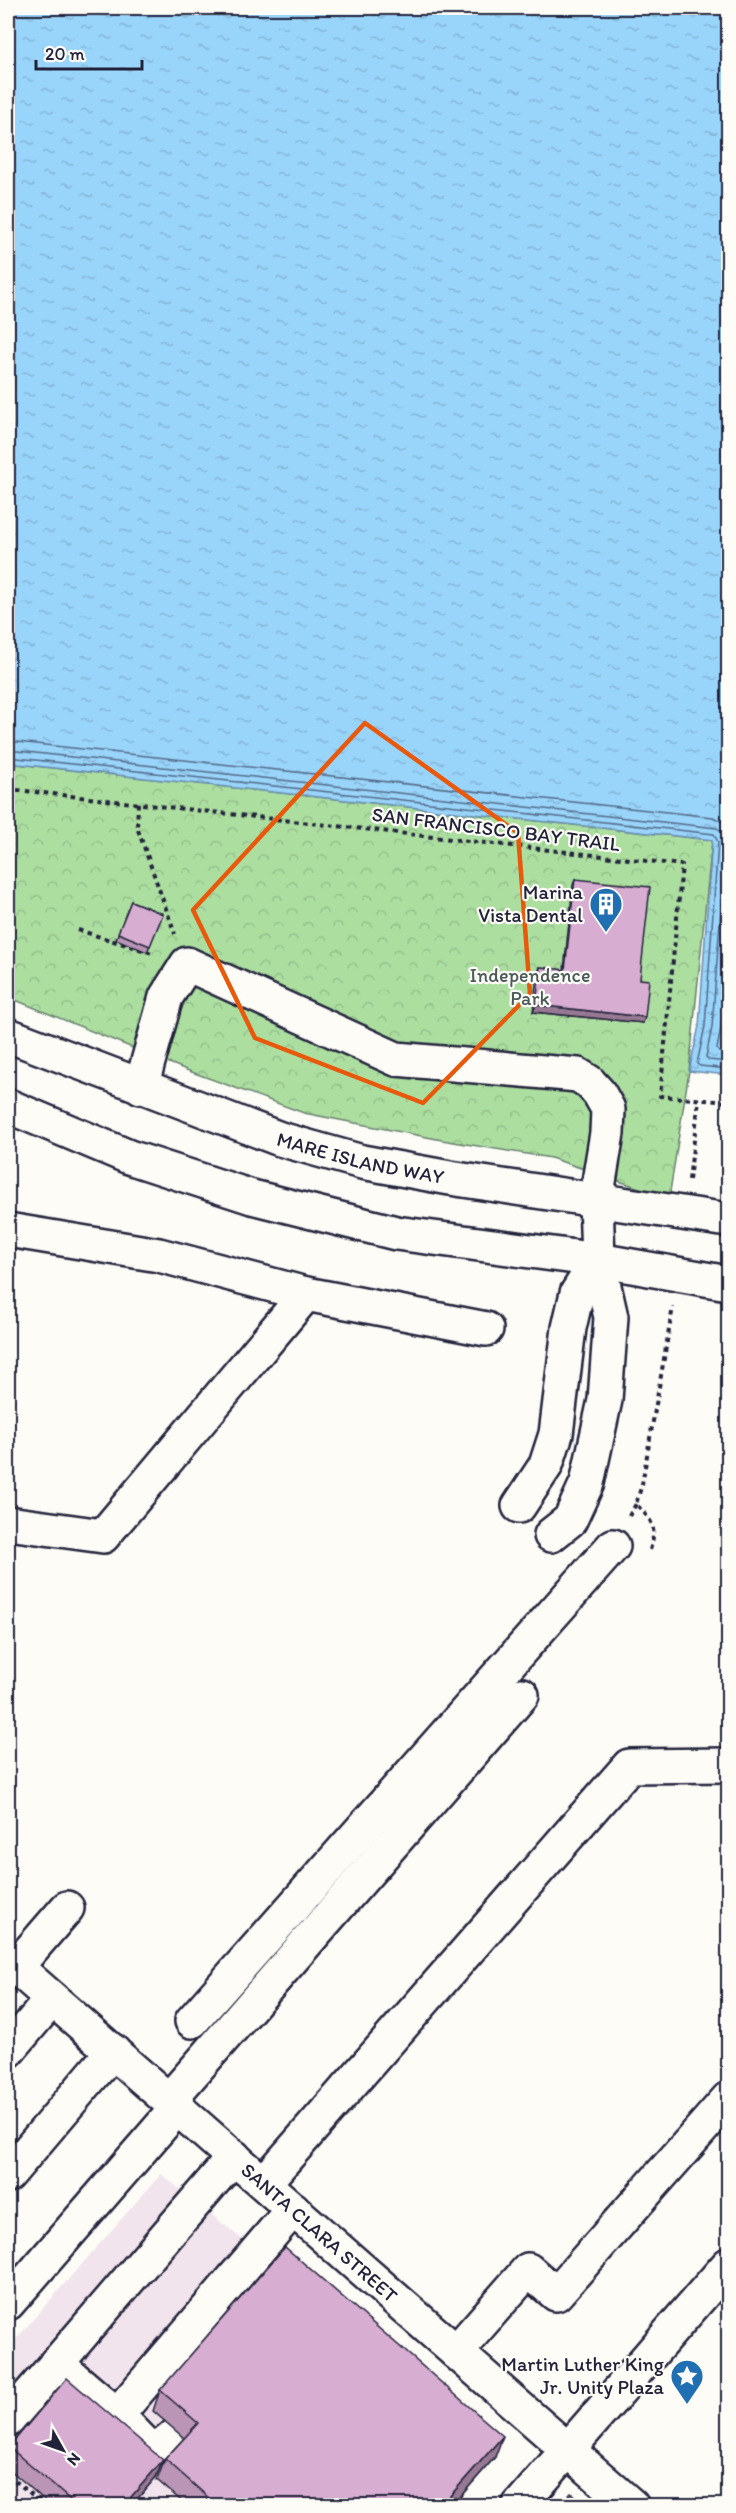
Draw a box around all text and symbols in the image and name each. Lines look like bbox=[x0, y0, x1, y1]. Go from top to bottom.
scale bar bbox=[36, 33, 142, 71]
text: 20 m bbox=[45, 43, 85, 65]
street label: SAN FRANCISCO BAY TRAIL bbox=[371, 802, 621, 856]
place label: Marina Vista Dental bbox=[478, 880, 584, 927]
building icon: Marina Vista Dental bbox=[588, 886, 624, 933]
park label: Independence Park bbox=[470, 963, 590, 1010]
street label: MARE ISLAND WAY bbox=[274, 1127, 446, 1189]
street label: SANTA CLARA STREET bbox=[236, 2158, 403, 2307]
place label: Martin Luther King Jr. Unity Plaza bbox=[501, 2352, 665, 2399]
place icon: Martin Luther King Jr. Unity Plaza bbox=[669, 2358, 705, 2405]
north arrow bbox=[33, 2420, 93, 2480]
text: N bbox=[63, 2449, 85, 2470]

